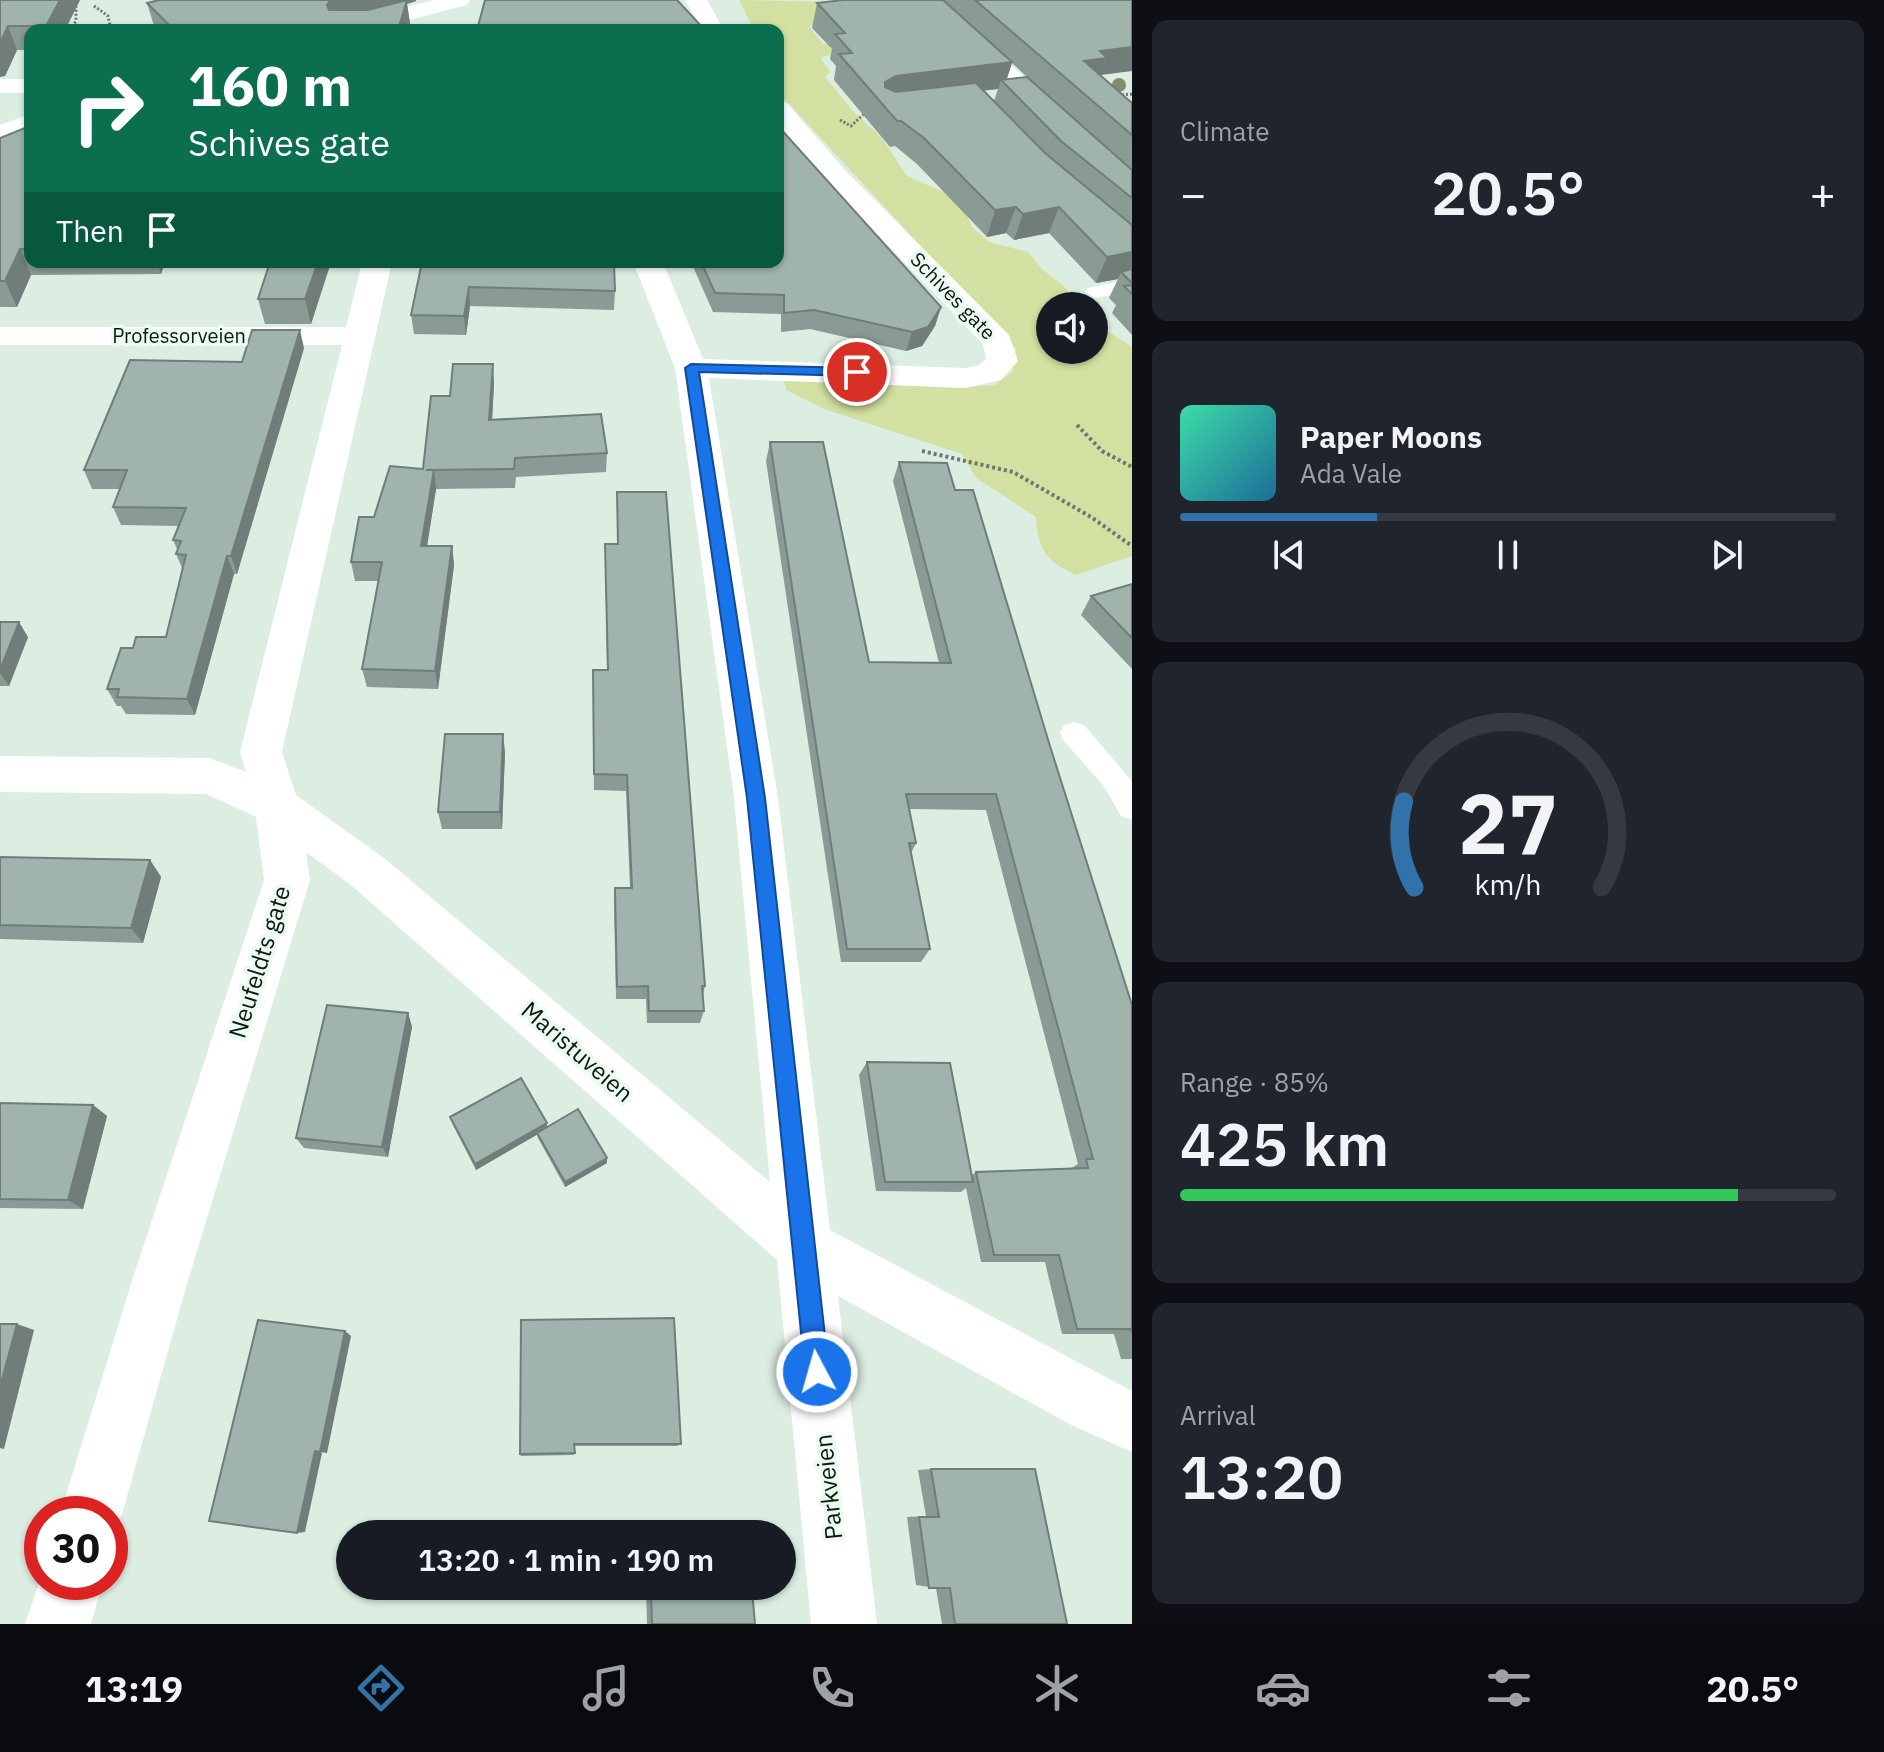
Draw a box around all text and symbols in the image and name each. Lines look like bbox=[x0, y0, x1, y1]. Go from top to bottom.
text: 160 m bbox=[188, 49, 352, 121]
icon: right bbox=[56, 56, 160, 160]
text: Climate bbox=[1180, 114, 1270, 148]
text: Schives gate bbox=[188, 119, 390, 166]
text: 20.5° bbox=[1431, 153, 1585, 232]
text: − bbox=[1180, 165, 1206, 222]
text: + bbox=[1810, 165, 1836, 222]
icon: arrive bbox=[140, 208, 184, 252]
text: Then bbox=[56, 211, 124, 250]
street label: Schives gate bbox=[905, 246, 1002, 345]
map controls bbox=[1036, 292, 1108, 364]
button: sound bbox=[1036, 292, 1108, 364]
street label: Professorveien bbox=[112, 322, 246, 349]
pin bbox=[823, 338, 891, 406]
icon: arrive bbox=[835, 350, 879, 394]
text: Paper Moons bbox=[1300, 417, 1482, 456]
text: Ada Vale bbox=[1300, 456, 1402, 490]
icon: previous bbox=[1267, 533, 1311, 577]
icon: pause bbox=[1486, 533, 1530, 577]
icon: next bbox=[1705, 533, 1749, 577]
text: 27 bbox=[1458, 769, 1558, 877]
text: km/h bbox=[1474, 866, 1542, 903]
street label: Neufeldts gate bbox=[221, 882, 297, 1042]
street label: Maristuveien bbox=[515, 994, 640, 1109]
text: Range · 85% bbox=[1180, 1065, 1329, 1099]
text: 425 km bbox=[1180, 1104, 1389, 1183]
position arrow bbox=[775, 1330, 859, 1414]
text: Arrival bbox=[1180, 1398, 1256, 1432]
street label: Parkveien bbox=[807, 1433, 849, 1541]
text: 13:20 bbox=[1180, 1437, 1343, 1516]
speed limit sign: 30 bbox=[24, 1496, 128, 1600]
text: 13:20 · 1 min · 190 m bbox=[418, 1540, 714, 1579]
icon: directions bbox=[353, 1660, 409, 1716]
icon: music bbox=[578, 1660, 634, 1716]
icon: phone bbox=[804, 1660, 860, 1716]
icon: climate bbox=[1029, 1660, 1085, 1716]
icon: car bbox=[1255, 1660, 1311, 1716]
icon: filters bbox=[1481, 1660, 1537, 1716]
text: 13:19 bbox=[85, 1665, 183, 1712]
text: 20.5° bbox=[1706, 1665, 1799, 1712]

